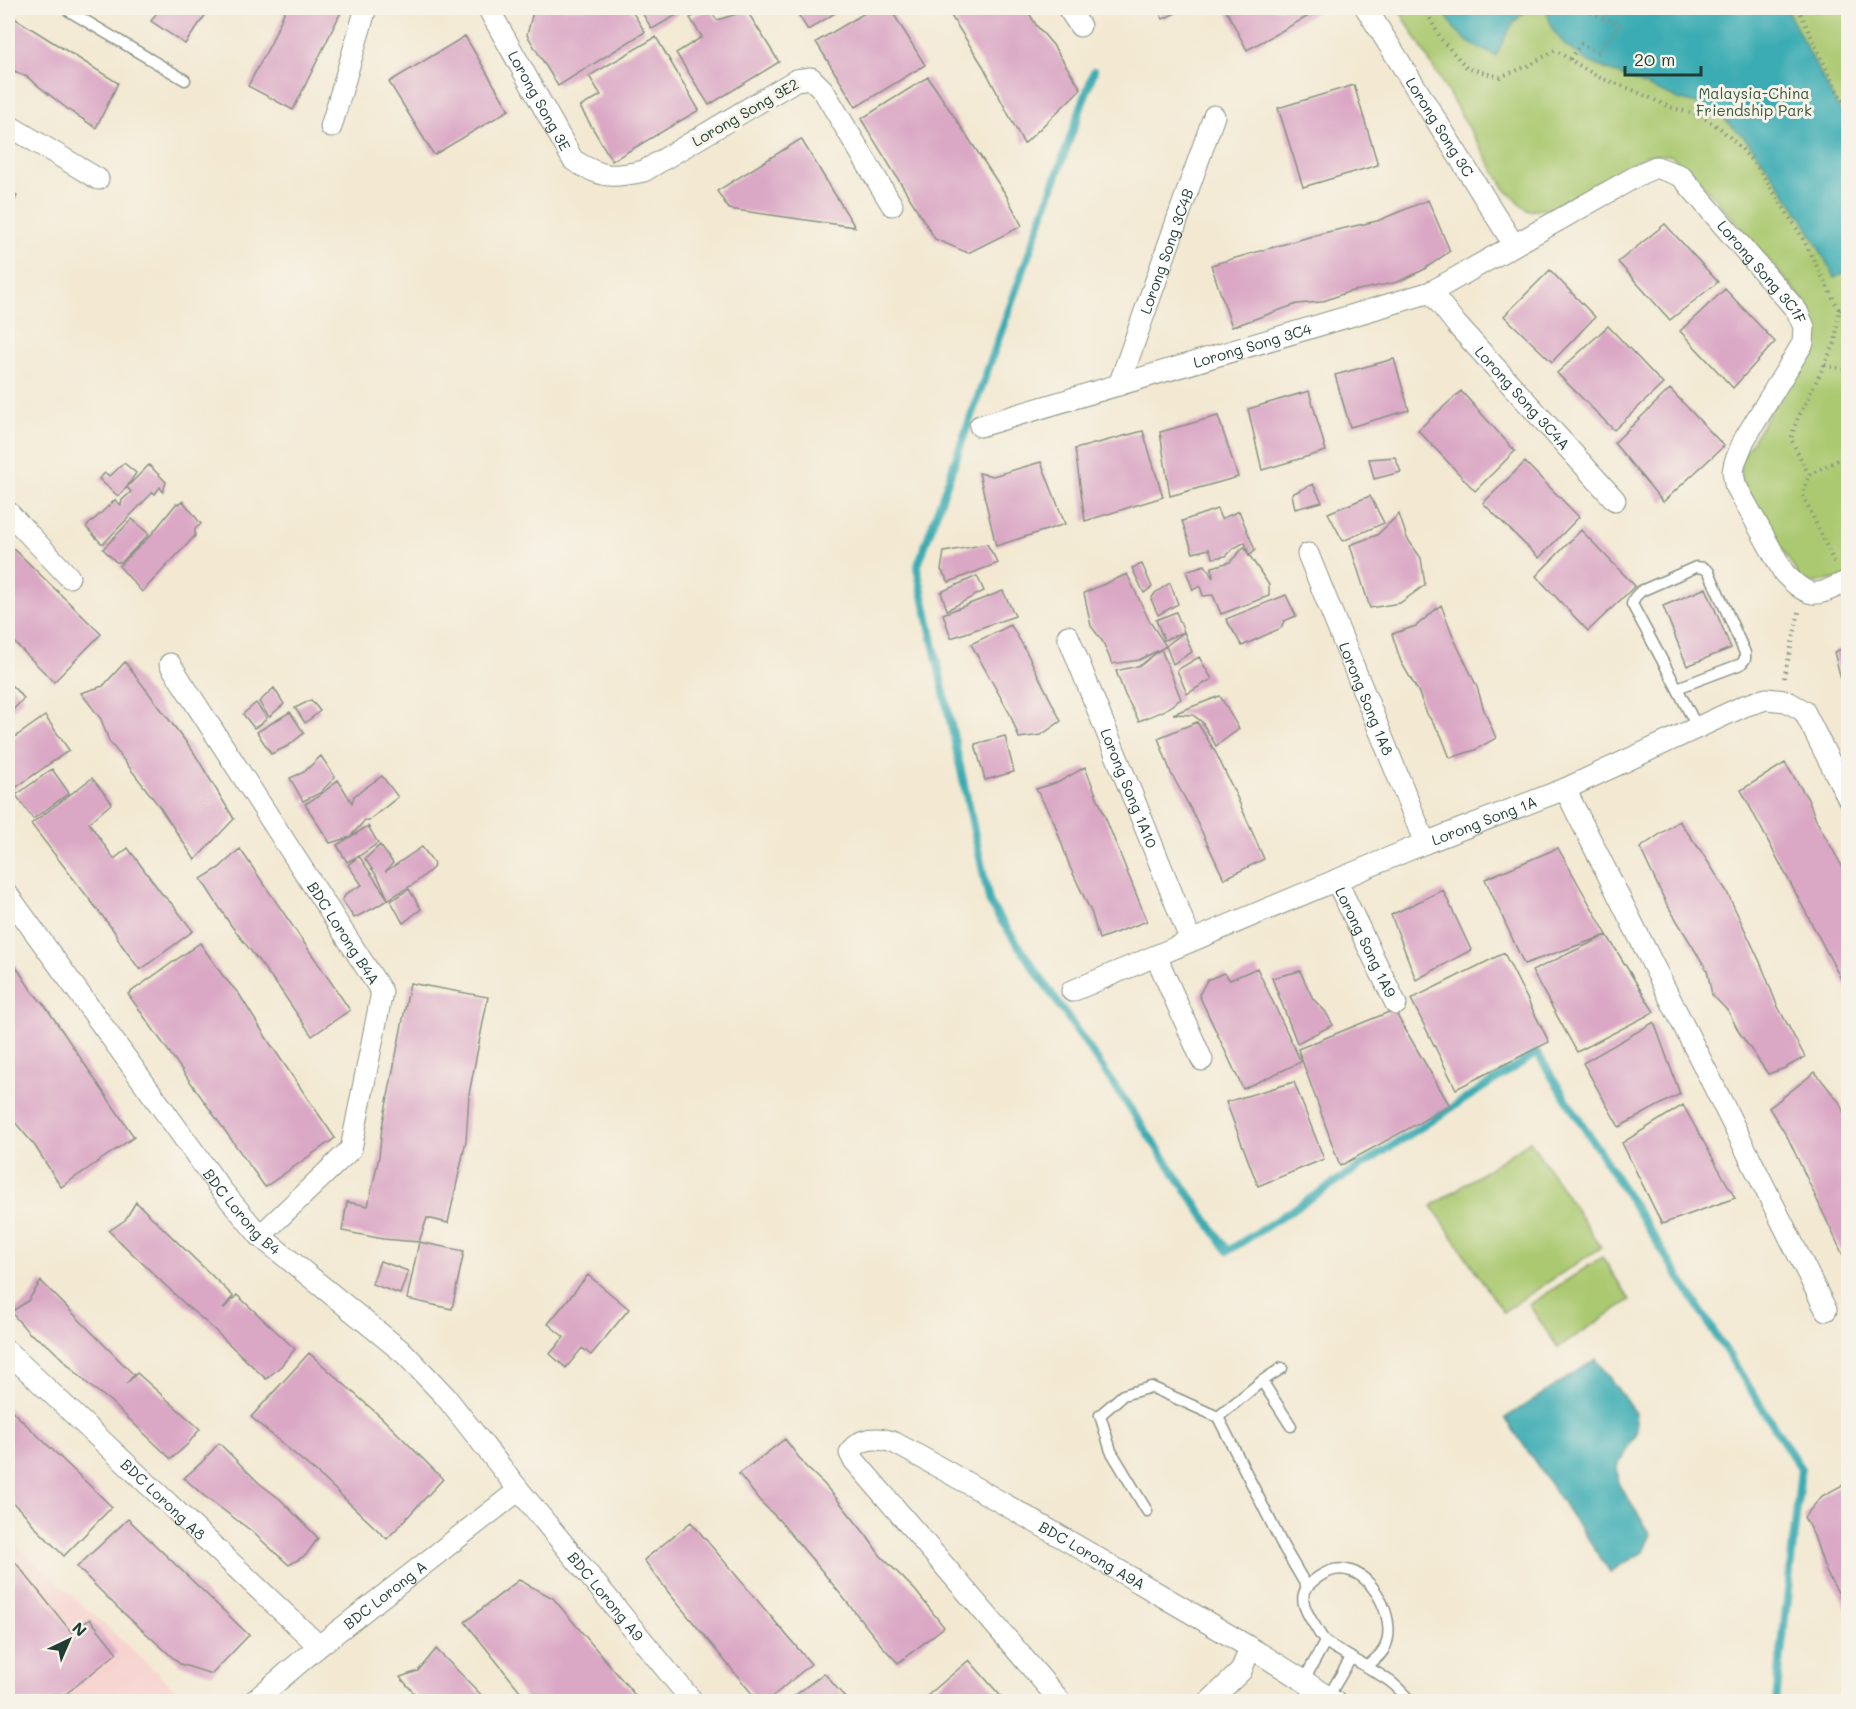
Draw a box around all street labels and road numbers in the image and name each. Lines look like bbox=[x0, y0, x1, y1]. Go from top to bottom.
street label: Lorong Song 3E bbox=[504, 47, 576, 154]
street label: Lorong Song 3E2 bbox=[688, 73, 802, 151]
street label: Lorong Song 3C bbox=[1402, 73, 1479, 181]
street label: Lorong Song 3C4B bbox=[1135, 186, 1198, 317]
street label: Lorong Song 3C1F bbox=[1713, 216, 1811, 326]
street label: Lorong Song 3C4 bbox=[1191, 318, 1314, 372]
street label: Lorong Song 3C4A bbox=[1471, 342, 1575, 454]
street label: Lorong Song 1A8 bbox=[1335, 639, 1398, 758]
street label: Lorong Song 1A10 bbox=[1096, 725, 1162, 851]
street label: Lorong Song 1A bbox=[1428, 791, 1540, 850]
street label: BDC Lorong B4A bbox=[303, 877, 384, 988]
street label: Lorong Song 1A9 bbox=[1331, 884, 1401, 1001]
street label: BDC Lorong B4 bbox=[199, 1164, 285, 1259]
street label: BDC Lorong A8 bbox=[117, 1454, 210, 1544]
street label: BDC Lorong A9A bbox=[1035, 1516, 1149, 1594]
street label: BDC Lorong A9 bbox=[564, 1547, 649, 1645]
street label: BDC Lorong A bbox=[339, 1556, 431, 1634]

